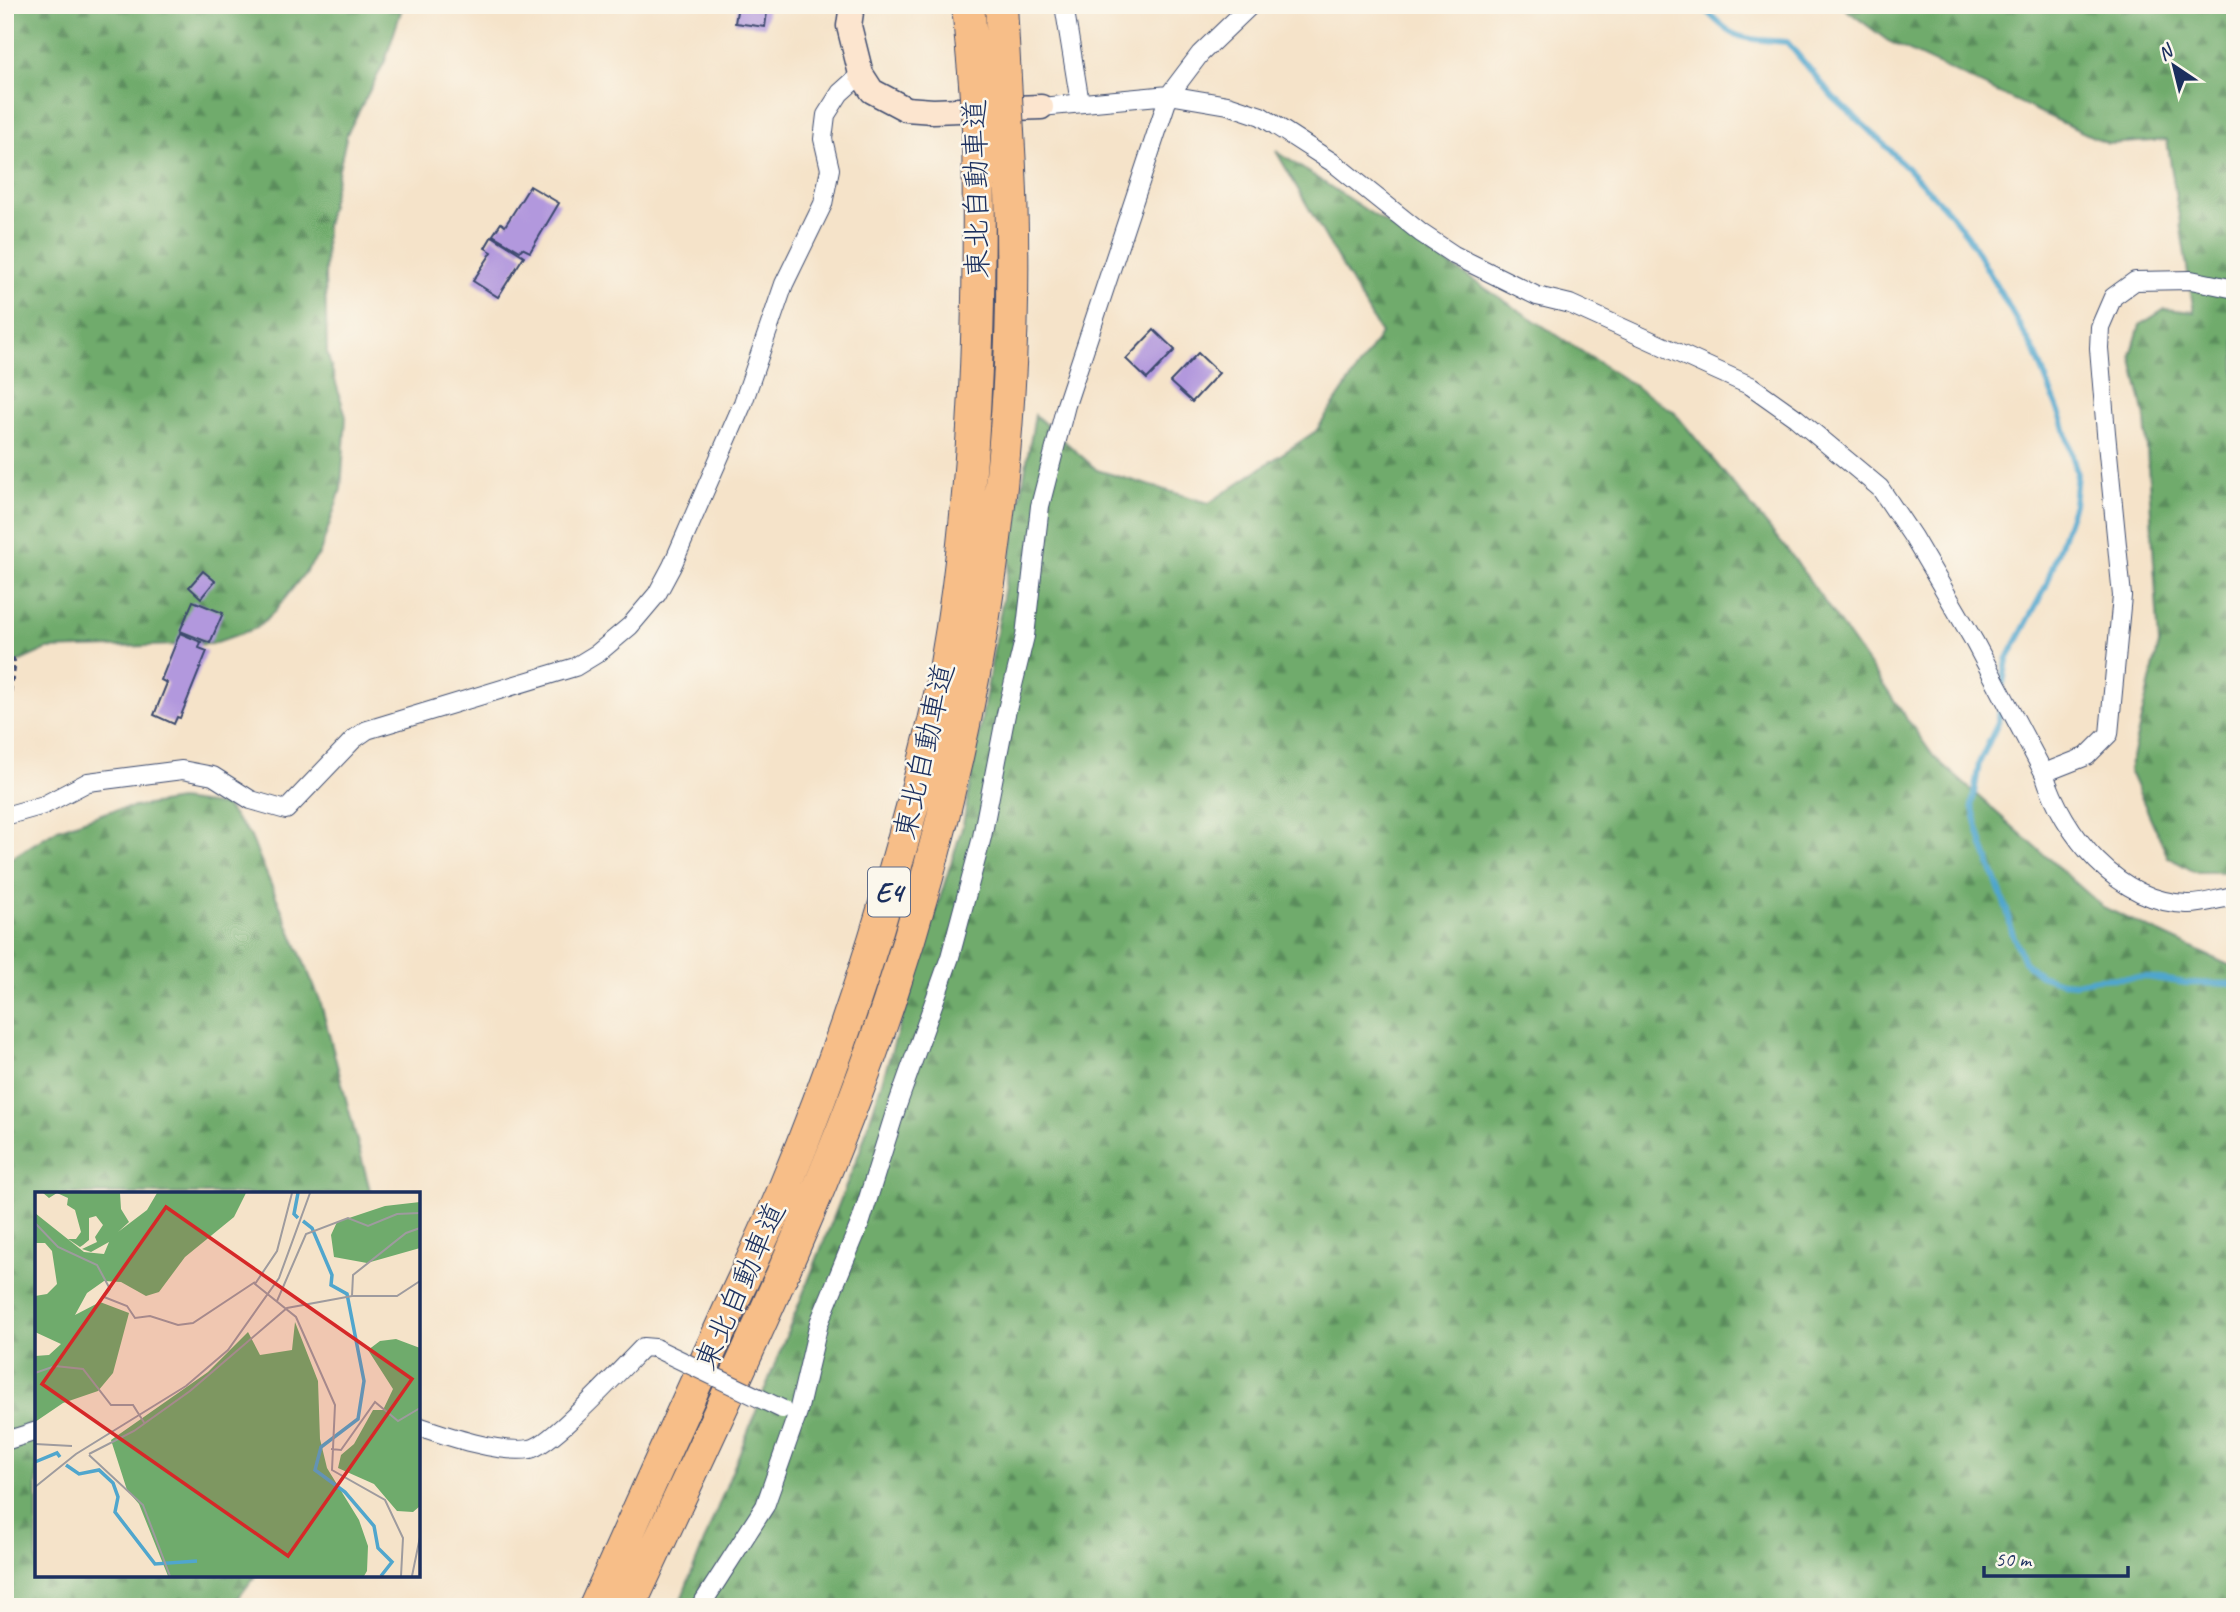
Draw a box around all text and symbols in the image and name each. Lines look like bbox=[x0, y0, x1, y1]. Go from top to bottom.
north arrow bbox=[2138, 32, 2208, 102]
text: N bbox=[2153, 38, 2179, 66]
street label: 東北自動車道 bbox=[955, 99, 997, 279]
street label: 東北自動車道 bbox=[885, 659, 963, 843]
road number: E4 bbox=[868, 868, 910, 917]
inset map bbox=[35, 1192, 420, 1577]
street label: 東北自動車道 bbox=[686, 1196, 794, 1376]
scale bar bbox=[1984, 1535, 2128, 1579]
text: 50 m bbox=[1995, 1546, 2033, 1572]

